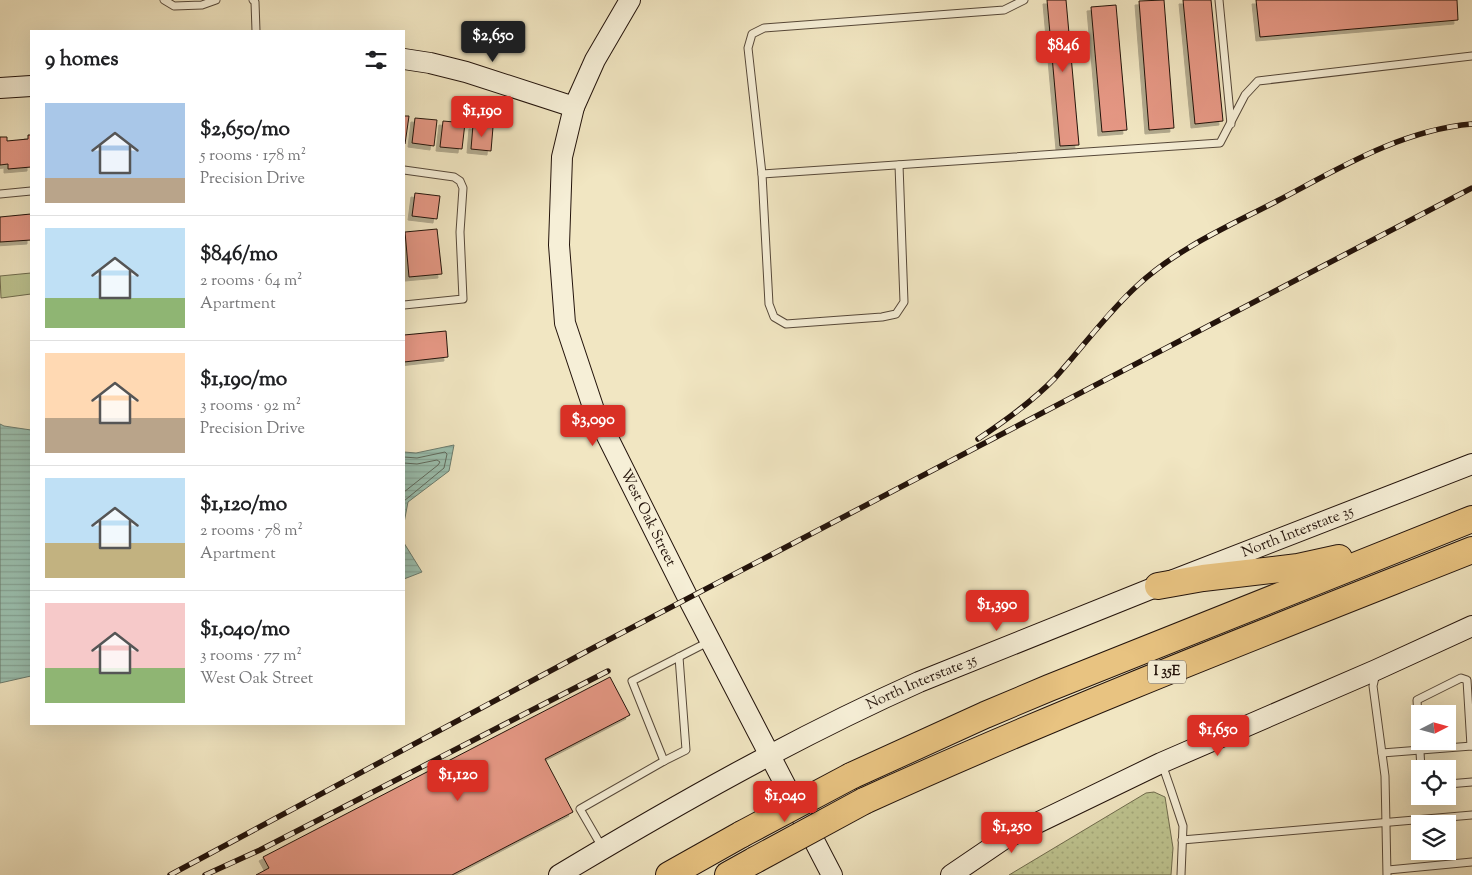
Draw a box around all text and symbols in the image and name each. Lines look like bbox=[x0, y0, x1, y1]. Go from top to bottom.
pin: $2,650 bbox=[452, 20, 534, 63]
text: $2,650 bbox=[472, 25, 514, 48]
pin: $846 bbox=[1033, 30, 1093, 73]
text: $846 bbox=[1047, 35, 1079, 58]
text: 9 homes bbox=[45, 45, 118, 75]
icon: filters bbox=[362, 46, 390, 74]
pin: $1,190 bbox=[441, 96, 523, 138]
text: $1,190 bbox=[462, 100, 502, 123]
text: $2,650/mo bbox=[200, 115, 290, 145]
icon: home bbox=[85, 123, 145, 183]
text: 5 rooms · 178 m² bbox=[200, 145, 306, 168]
text: Precision Drive bbox=[200, 168, 305, 191]
text: $846/mo bbox=[200, 240, 278, 270]
icon: home bbox=[85, 248, 145, 308]
text: 2 rooms · 64 m² bbox=[200, 270, 303, 293]
text: Apartment bbox=[200, 293, 276, 316]
text: $1,190/mo bbox=[200, 365, 287, 395]
icon: home bbox=[85, 373, 145, 433]
text: 3 rooms · 92 m² bbox=[200, 395, 301, 418]
pin: $3,090 bbox=[552, 404, 634, 447]
text: $3,090 bbox=[571, 409, 615, 432]
text: Precision Drive bbox=[200, 418, 305, 441]
street label: West Oak Street bbox=[615, 466, 681, 570]
text: $1,120/mo bbox=[200, 490, 287, 520]
icon: home bbox=[85, 498, 145, 558]
street label: North Interstate 35 bbox=[1239, 501, 1357, 563]
text: 2 rooms · 78 m² bbox=[200, 520, 303, 543]
text: Apartment bbox=[200, 543, 276, 566]
pin: $1,390 bbox=[956, 590, 1038, 632]
text: $1,390 bbox=[977, 594, 1017, 617]
text: $1,040/mo bbox=[200, 615, 290, 645]
icon: home bbox=[85, 623, 145, 683]
text: 3 rooms · 77 m² bbox=[200, 645, 302, 668]
street label: North Interstate 35 bbox=[863, 649, 980, 715]
road number: I 35E bbox=[1148, 660, 1186, 684]
text: West Oak Street bbox=[200, 668, 313, 691]
north arrow bbox=[1411, 705, 1456, 750]
map controls bbox=[1411, 705, 1456, 860]
pin: $1,650 bbox=[1177, 714, 1259, 757]
text: $1,650 bbox=[1198, 719, 1238, 742]
pin: $1,120 bbox=[417, 760, 499, 802]
button: locate bbox=[1411, 760, 1456, 805]
text: $1,120 bbox=[438, 764, 478, 787]
pin: $1,040 bbox=[744, 780, 826, 823]
text: $1,040 bbox=[764, 785, 806, 808]
pin: $1,250 bbox=[971, 812, 1053, 854]
button: layers bbox=[1411, 815, 1456, 860]
text: $1,250 bbox=[992, 816, 1032, 839]

